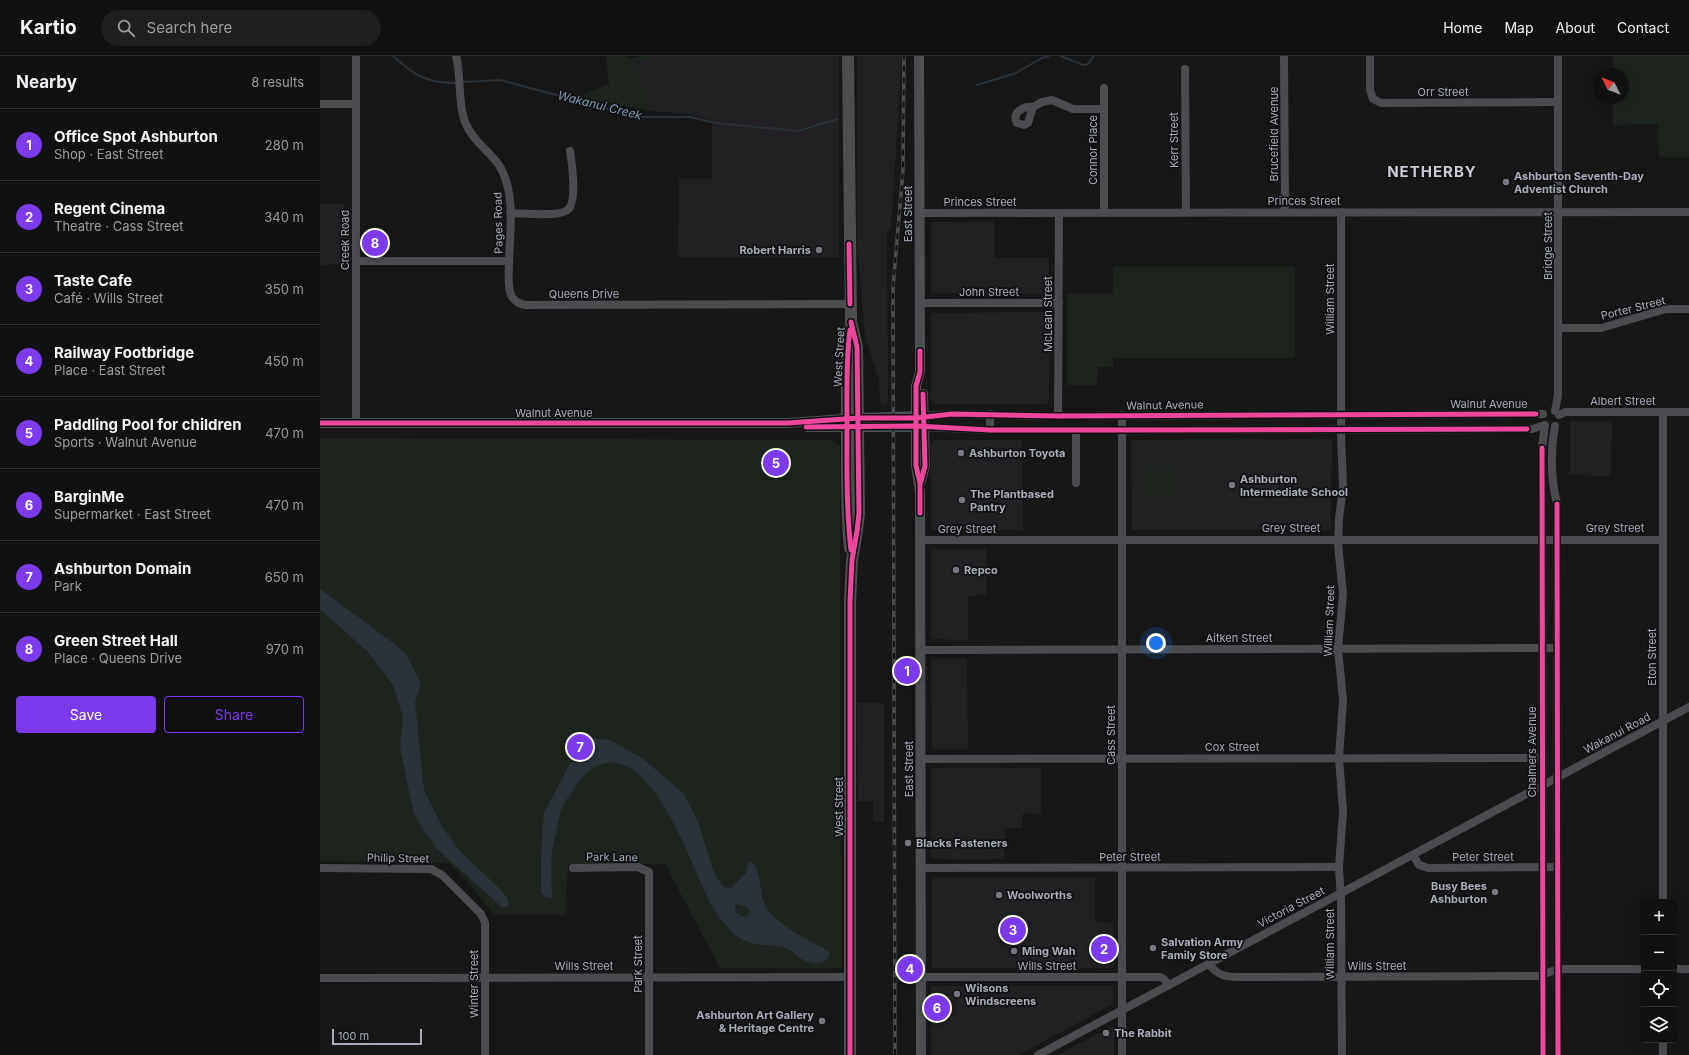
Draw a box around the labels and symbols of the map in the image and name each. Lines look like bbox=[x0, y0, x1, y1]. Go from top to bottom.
north arrow bbox=[1593, 68, 1629, 104]
street label: Orr Street bbox=[1418, 85, 1469, 99]
water label: Wakanui Creek bbox=[556, 87, 644, 123]
street label: Brucefield Avenue bbox=[1267, 87, 1281, 181]
street label: Kerr Street bbox=[1167, 112, 1181, 168]
street label: Connor Place bbox=[1086, 115, 1100, 185]
district label: NETHERBY bbox=[1387, 162, 1477, 181]
place label: Ashburton Seventh-Day Adventist Church bbox=[1514, 169, 1644, 196]
marker: Ashburton Seventh-Day Adventist Church bbox=[1501, 177, 1511, 187]
street label: East Street bbox=[901, 185, 915, 242]
street label: Pages Road bbox=[490, 192, 506, 254]
street label: Princes Street bbox=[1267, 194, 1341, 208]
street label: Princes Street bbox=[943, 195, 1017, 209]
street label: Creek Road bbox=[338, 210, 352, 270]
street label: Bridge Street bbox=[1541, 211, 1555, 280]
pin: 8 bbox=[362, 228, 388, 258]
place label: Robert Harris bbox=[739, 243, 811, 257]
marker: Robert Harris bbox=[814, 245, 824, 255]
street label: William Street bbox=[1323, 263, 1337, 335]
street label: McLean Street bbox=[1041, 276, 1055, 352]
street label: John Street bbox=[959, 285, 1019, 299]
street label: Queens Drive bbox=[549, 287, 619, 301]
street label: Porter Street bbox=[1599, 293, 1667, 323]
street label: West Street bbox=[830, 326, 848, 387]
street label: Albert Street bbox=[1590, 394, 1656, 408]
street label: Walnut Avenue bbox=[1126, 397, 1204, 413]
street label: Walnut Avenue bbox=[1450, 397, 1528, 411]
street label: Walnut Avenue bbox=[515, 406, 593, 420]
place label: Ashburton Toyota bbox=[969, 446, 1065, 460]
pin: 5 bbox=[763, 448, 789, 478]
marker: Ashburton Toyota bbox=[956, 448, 966, 458]
place label: Ashburton Intermediate School bbox=[1240, 472, 1348, 499]
marker: Ashburton Intermediate School bbox=[1227, 480, 1237, 490]
place label: The Plantbased Pantry bbox=[970, 487, 1054, 514]
marker: The Plantbased Pantry bbox=[957, 495, 967, 505]
street label: Grey Street bbox=[1262, 521, 1321, 535]
street label: Grey Street bbox=[1586, 521, 1645, 535]
street label: Grey Street bbox=[938, 522, 997, 536]
place label: Repco bbox=[964, 563, 998, 577]
marker: Repco bbox=[951, 565, 961, 575]
street label: William Street bbox=[1321, 585, 1337, 657]
street label: Eton Street bbox=[1645, 628, 1659, 686]
street label: Aitken Street bbox=[1206, 631, 1273, 645]
your location bbox=[1146, 633, 1166, 653]
pin: 1 bbox=[894, 656, 920, 686]
street label: Cass Street bbox=[1104, 705, 1118, 765]
street label: Chalmers Avenue bbox=[1525, 706, 1539, 798]
street label: Wakanui Road bbox=[1581, 709, 1653, 757]
pin: 7 bbox=[567, 732, 593, 762]
street label: East Street bbox=[902, 740, 916, 797]
street label: Cox Street bbox=[1205, 740, 1260, 754]
street label: West Street bbox=[832, 776, 846, 837]
place label: Blacks Fasteners bbox=[916, 836, 1008, 850]
marker: Blacks Fasteners bbox=[903, 838, 913, 848]
street label: Philip Street bbox=[367, 850, 430, 866]
street label: Park Lane bbox=[586, 850, 638, 864]
street label: Peter Street bbox=[1099, 850, 1161, 864]
street label: Peter Street bbox=[1452, 850, 1514, 864]
place label: Busy Bees Ashburton bbox=[1430, 879, 1487, 906]
street label: Victoria Street bbox=[1255, 883, 1327, 931]
marker: Busy Bees Ashburton bbox=[1490, 887, 1500, 897]
place label: Woolworths bbox=[1007, 888, 1072, 902]
marker: Woolworths bbox=[994, 890, 1004, 900]
street label: William Street bbox=[1323, 908, 1337, 980]
pin: 3 bbox=[1000, 915, 1026, 945]
pin: 2 bbox=[1091, 934, 1117, 964]
street label: Park Street bbox=[631, 935, 645, 993]
place label: Salvation Army Family Store bbox=[1161, 935, 1243, 962]
marker: Salvation Army Family Store bbox=[1148, 943, 1158, 953]
place label: Ming Wah bbox=[1022, 944, 1076, 958]
marker: Ming Wah bbox=[1009, 946, 1019, 956]
street label: Winter Street bbox=[467, 950, 481, 1018]
pin: 4 bbox=[897, 954, 923, 984]
street label: Wills Street bbox=[555, 959, 614, 973]
street label: Wills Street bbox=[1018, 959, 1077, 973]
street label: Wills Street bbox=[1348, 959, 1407, 973]
place label: Wilsons Windscreens bbox=[965, 981, 1036, 1008]
marker: Wilsons Windscreens bbox=[952, 989, 962, 999]
pin: 6 bbox=[924, 993, 950, 1023]
place label: Ashburton Art Gallery & Heritage Centre bbox=[696, 1008, 814, 1035]
marker: Ashburton Art Gallery & Heritage Centre bbox=[817, 1016, 827, 1026]
place label: The Rabbit bbox=[1114, 1026, 1172, 1040]
scale bar bbox=[332, 1027, 422, 1046]
marker: The Rabbit bbox=[1101, 1028, 1111, 1038]

